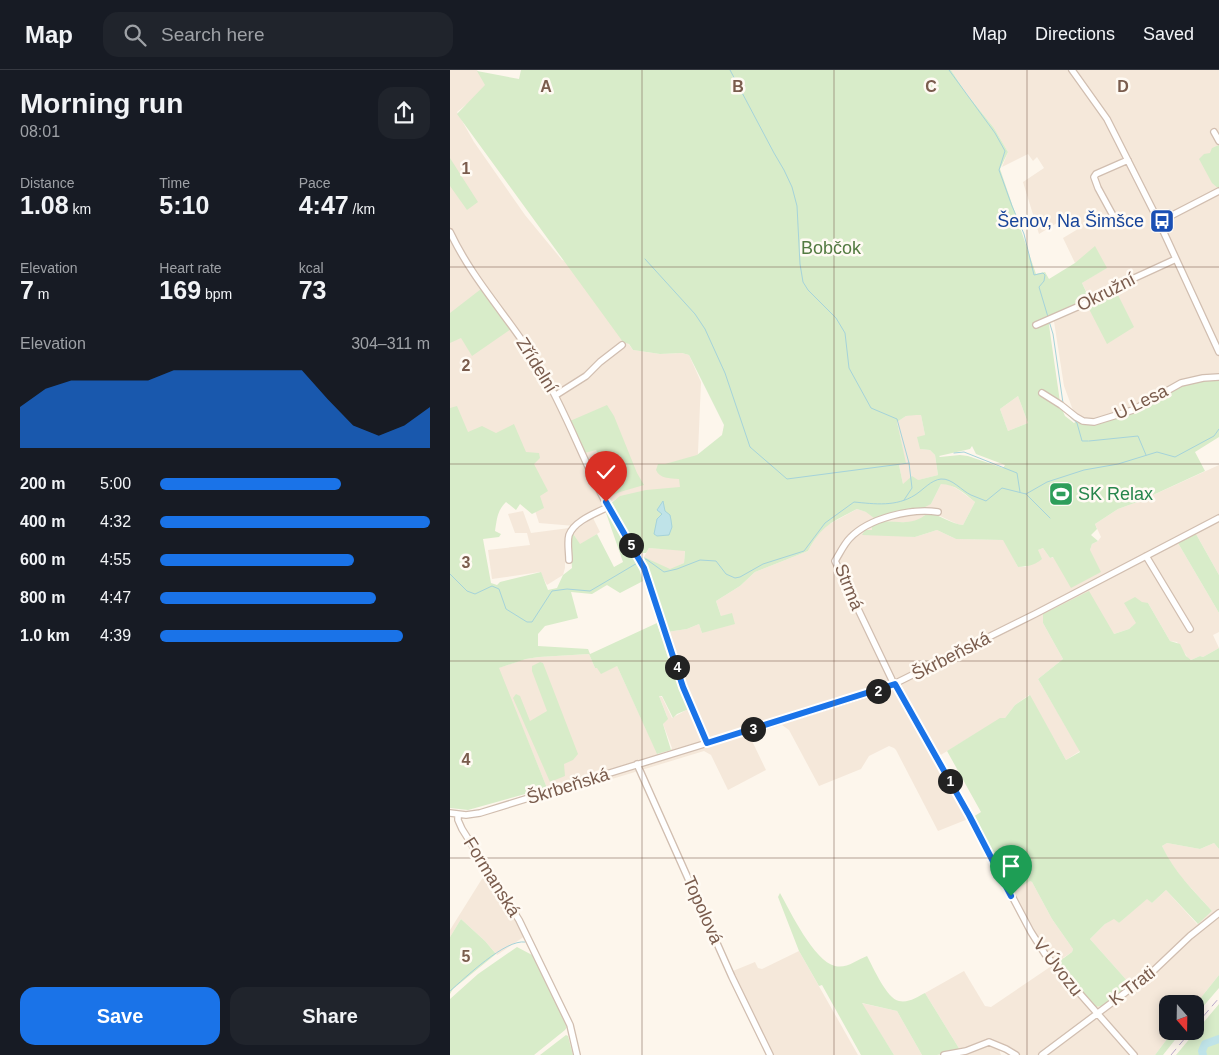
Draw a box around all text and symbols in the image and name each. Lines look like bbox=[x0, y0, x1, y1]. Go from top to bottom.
search box bbox=[103, 12, 453, 57]
text: Map bbox=[25, 21, 73, 48]
icon: search bbox=[121, 21, 149, 49]
text: Search here bbox=[161, 24, 265, 45]
text: Map bbox=[972, 24, 1007, 44]
text: Directions bbox=[1035, 24, 1115, 44]
text: Saved bbox=[1143, 24, 1194, 44]
text: A bbox=[540, 78, 552, 95]
text: B bbox=[732, 78, 744, 95]
text: C bbox=[925, 78, 937, 95]
text: D bbox=[1117, 78, 1129, 95]
button: share bbox=[378, 87, 430, 139]
text: Morning run bbox=[20, 88, 183, 119]
text: 08:01 bbox=[20, 123, 60, 140]
text: 1 bbox=[462, 160, 471, 177]
text: Distance bbox=[20, 175, 74, 191]
text: Time bbox=[159, 175, 190, 191]
text: Pace bbox=[299, 175, 331, 191]
text: 1.08 bbox=[20, 191, 69, 219]
text: 5:10 bbox=[159, 191, 209, 219]
text: 4:47 bbox=[299, 191, 349, 219]
text: km bbox=[69, 201, 91, 217]
text: /km bbox=[349, 201, 375, 217]
bus stop icon: Šenov, Na Šimšce bbox=[1149, 208, 1175, 234]
place label: Šenov, Na Šimšce bbox=[997, 210, 1144, 231]
park label: Bobčok bbox=[801, 238, 862, 258]
text: Elevation bbox=[20, 260, 78, 276]
text: Heart rate bbox=[159, 260, 222, 276]
text: kcal bbox=[299, 260, 324, 276]
street label: Okružní bbox=[1073, 269, 1139, 315]
text: 7 bbox=[20, 276, 34, 304]
text: 169 bbox=[159, 276, 201, 304]
text: 73 bbox=[299, 276, 326, 304]
text: m bbox=[34, 286, 49, 302]
text: bpm bbox=[201, 286, 232, 302]
street label: Zřídelní bbox=[512, 334, 562, 396]
text: Elevation bbox=[20, 335, 86, 352]
text: 304–311 m bbox=[351, 335, 430, 352]
text: 2 bbox=[462, 357, 471, 374]
street label: U Lesa bbox=[1111, 380, 1172, 423]
pin bbox=[585, 451, 627, 502]
icon: check bbox=[592, 458, 620, 486]
text: 200 m bbox=[20, 475, 65, 492]
text: 5:00 bbox=[100, 475, 131, 492]
sports icon: SK Relax bbox=[1048, 481, 1074, 507]
place label: SK Relax bbox=[1078, 484, 1153, 504]
text: 400 m bbox=[20, 513, 65, 530]
text: 4:32 bbox=[100, 513, 131, 530]
pin: 5 bbox=[618, 532, 644, 558]
text: 5 bbox=[628, 537, 635, 553]
text: 600 m bbox=[20, 551, 65, 568]
text: 4:55 bbox=[100, 551, 131, 568]
text: 3 bbox=[462, 554, 471, 571]
street label: Strmá bbox=[831, 561, 868, 614]
text: 800 m bbox=[20, 589, 65, 606]
text: 4:47 bbox=[100, 589, 131, 606]
street label: Škrbeňská bbox=[908, 626, 994, 684]
text: 1.0 km bbox=[20, 627, 70, 644]
text: 4:39 bbox=[100, 627, 131, 644]
pin: 4 bbox=[664, 654, 690, 680]
text: 4 bbox=[674, 659, 681, 675]
pin: 2 bbox=[866, 678, 890, 704]
text: 2 bbox=[875, 683, 882, 699]
pin: 3 bbox=[740, 716, 766, 742]
text: 3 bbox=[750, 721, 757, 737]
text: 4 bbox=[462, 751, 471, 768]
street label: Škrbeňská bbox=[524, 763, 613, 808]
pin: 1 bbox=[938, 768, 962, 794]
text: 1 bbox=[947, 773, 954, 789]
street label: Formanská bbox=[460, 834, 525, 921]
pin bbox=[990, 845, 1032, 896]
icon: arrive bbox=[997, 852, 1025, 880]
street label: Topolová bbox=[679, 873, 727, 948]
street label: V Úvozu bbox=[1029, 933, 1088, 1000]
text: 5 bbox=[462, 948, 471, 965]
street label: K Trati bbox=[1105, 962, 1159, 1010]
button: Save bbox=[20, 987, 220, 1045]
button: Share bbox=[230, 987, 430, 1045]
north arrow bbox=[1159, 995, 1204, 1040]
map controls bbox=[1159, 995, 1204, 1040]

